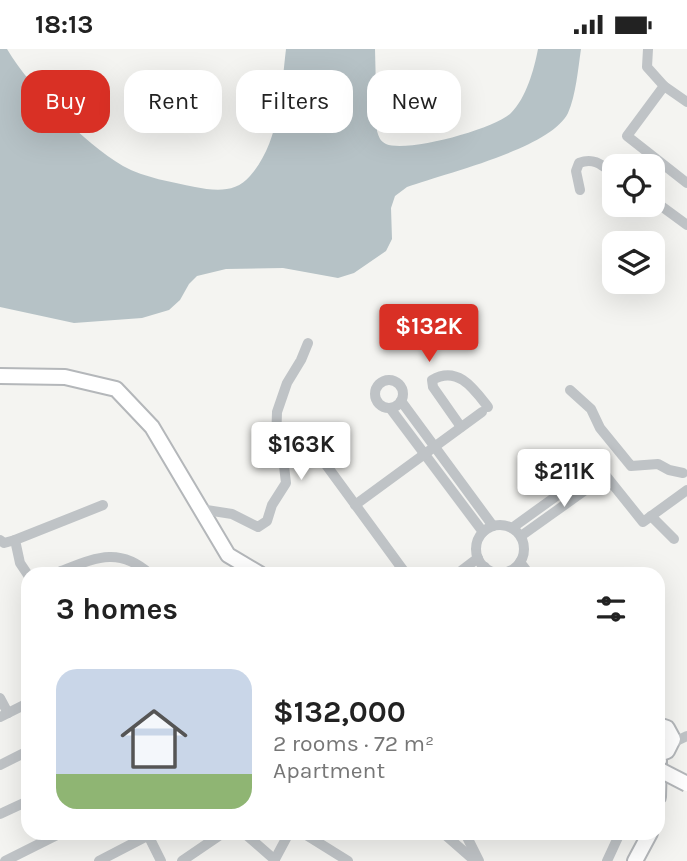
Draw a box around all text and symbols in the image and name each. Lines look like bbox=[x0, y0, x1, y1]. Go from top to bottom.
text: 18:13 bbox=[35, 9, 94, 40]
chip: Buy bbox=[21, 70, 110, 133]
chip: Rent bbox=[124, 70, 222, 133]
chip: Filters bbox=[236, 70, 353, 133]
chip: New bbox=[367, 70, 461, 133]
map controls bbox=[602, 154, 665, 294]
button: locate bbox=[602, 154, 665, 217]
button: layers bbox=[602, 231, 665, 294]
pin: $132K bbox=[380, 305, 478, 364]
text: $132K bbox=[395, 313, 463, 340]
pin: $163K bbox=[252, 423, 350, 482]
text: $163K bbox=[267, 431, 335, 458]
pin: $211K bbox=[515, 449, 613, 509]
text: $211K bbox=[533, 458, 595, 485]
icon: filters bbox=[592, 590, 630, 628]
text: 3 homes bbox=[56, 591, 178, 627]
text: $132,000 bbox=[273, 694, 406, 730]
icon: home bbox=[112, 697, 196, 781]
text: 2 rooms · 72 m² bbox=[273, 730, 434, 757]
text: Apartment bbox=[273, 757, 385, 784]

